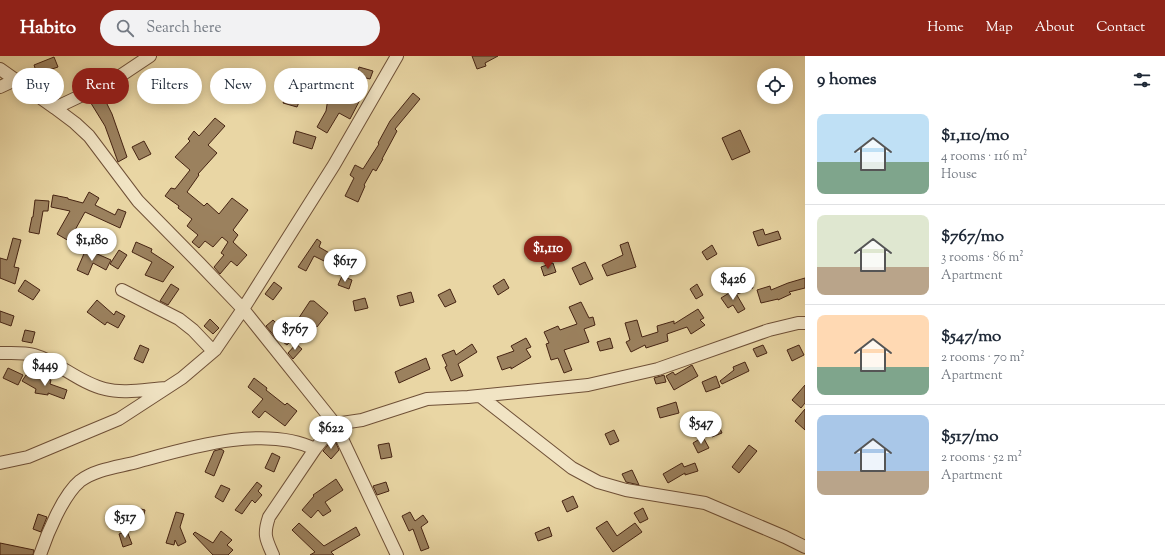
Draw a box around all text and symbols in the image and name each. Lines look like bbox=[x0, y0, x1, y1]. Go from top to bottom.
search box bbox=[100, 10, 380, 46]
text: Habito bbox=[20, 15, 76, 42]
icon: search bbox=[114, 17, 136, 39]
text: Search here bbox=[146, 18, 221, 39]
text: Home bbox=[927, 18, 964, 38]
text: Map bbox=[986, 18, 1013, 38]
text: About bbox=[1035, 18, 1074, 38]
text: Contact bbox=[1096, 18, 1145, 38]
chip: Buy bbox=[12, 68, 64, 104]
chip: Rent bbox=[72, 68, 129, 104]
chip: Filters bbox=[137, 68, 202, 104]
chip: New bbox=[210, 68, 266, 104]
chip: Apartment bbox=[274, 68, 368, 104]
map controls bbox=[757, 68, 793, 104]
button: locate bbox=[757, 68, 793, 104]
text: 9 homes bbox=[817, 68, 876, 92]
icon: filters bbox=[1131, 69, 1153, 91]
text: $1,110/mo bbox=[941, 124, 1009, 148]
icon: home bbox=[849, 130, 897, 178]
text: 4 rooms · 116 m² bbox=[941, 148, 1027, 166]
text: House bbox=[941, 166, 977, 184]
text: $767/mo bbox=[941, 225, 1004, 249]
pin: $1,180 bbox=[59, 228, 125, 262]
icon: home bbox=[849, 231, 897, 279]
text: $1,180 bbox=[76, 232, 108, 250]
pin: $1,110 bbox=[515, 236, 581, 270]
text: $1,110 bbox=[533, 240, 563, 258]
pin: $617 bbox=[321, 249, 369, 283]
text: 3 rooms · 86 m² bbox=[941, 249, 1024, 267]
text: $617 bbox=[333, 253, 357, 271]
pin: $426 bbox=[709, 267, 757, 301]
text: Apartment bbox=[941, 267, 1002, 285]
text: $426 bbox=[720, 271, 746, 289]
pin: $767 bbox=[271, 317, 319, 351]
text: $767 bbox=[282, 321, 308, 339]
text: $547/mo bbox=[941, 325, 1001, 349]
icon: home bbox=[849, 331, 897, 379]
text: 2 rooms · 70 m² bbox=[941, 349, 1025, 367]
pin: $449 bbox=[21, 353, 69, 387]
text: $449 bbox=[32, 357, 58, 375]
text: Apartment bbox=[941, 367, 1002, 385]
pin: $547 bbox=[677, 411, 725, 445]
text: $547 bbox=[689, 415, 713, 433]
pin: $622 bbox=[307, 416, 355, 450]
text: $622 bbox=[318, 420, 344, 438]
text: $517/mo bbox=[941, 425, 999, 449]
icon: home bbox=[849, 431, 897, 479]
text: 2 rooms · 52 m² bbox=[941, 449, 1022, 467]
text: Apartment bbox=[941, 467, 1002, 485]
pin: $517 bbox=[101, 505, 149, 539]
text: $517 bbox=[114, 509, 136, 527]

